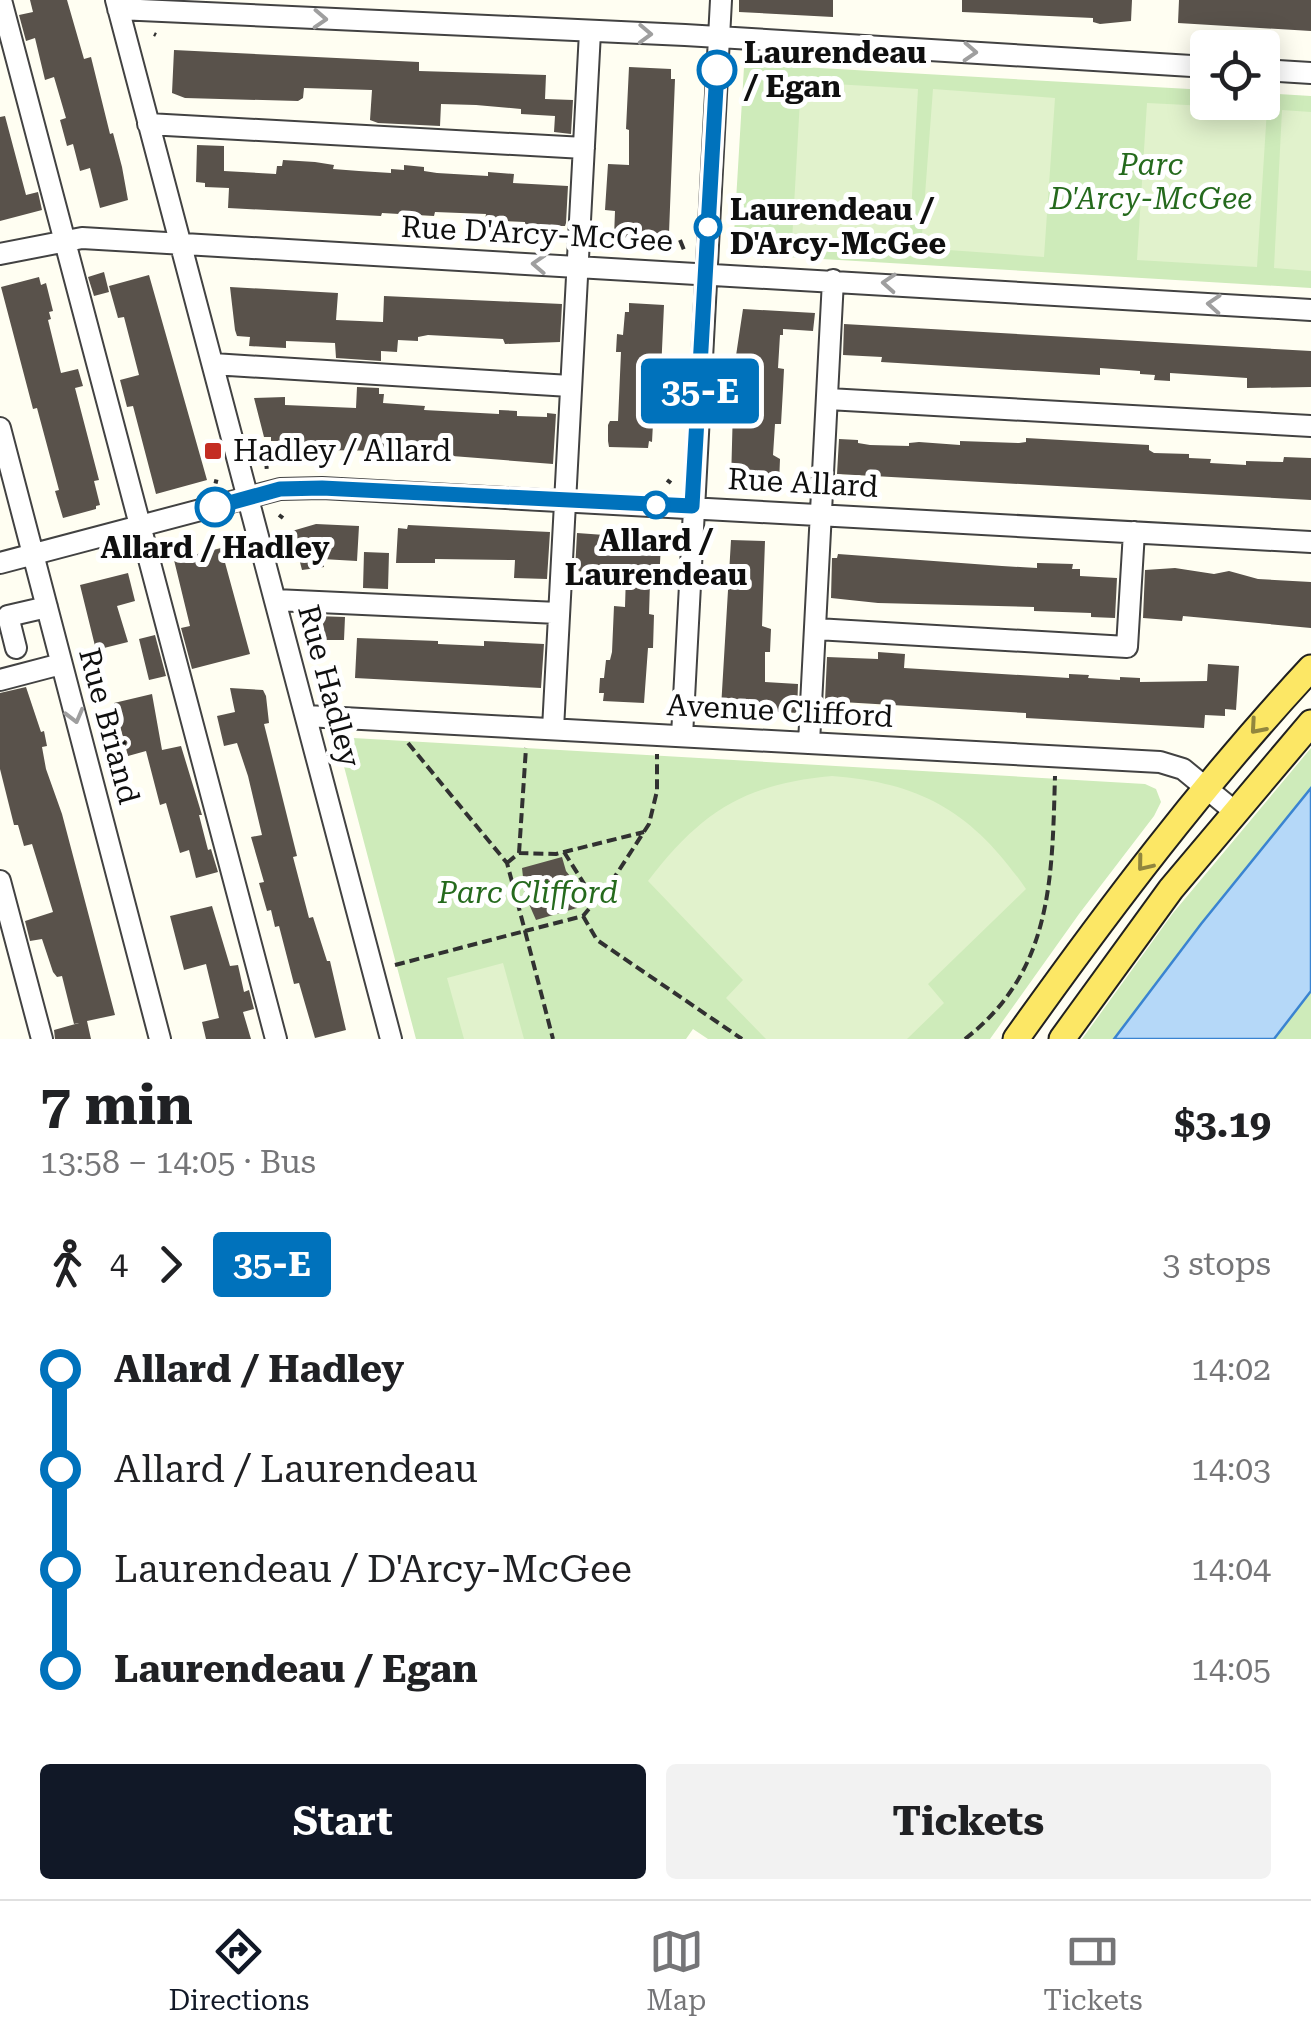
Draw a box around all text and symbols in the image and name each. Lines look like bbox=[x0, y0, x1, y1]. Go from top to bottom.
one-way arrow bbox=[313, 8, 329, 29]
one-way arrow bbox=[638, 23, 654, 44]
map controls bbox=[1190, 30, 1280, 120]
button: locate bbox=[1190, 30, 1280, 120]
place label: Laurendeau / Egan bbox=[743, 35, 927, 104]
one-way arrow bbox=[962, 41, 978, 62]
marker: Laurendeau / Egan bbox=[698, 51, 736, 89]
park label: Parc D'Arcy-McGee bbox=[1049, 147, 1252, 216]
place label: Laurendeau / D'Arcy-McGee bbox=[730, 192, 946, 261]
street label: Rue D'Arcy-McGee bbox=[400, 209, 674, 258]
marker: Laurendeau / D'Arcy-McGee bbox=[695, 214, 721, 240]
one-way arrow bbox=[531, 254, 547, 275]
one-way arrow bbox=[881, 273, 897, 294]
one-way arrow bbox=[1205, 294, 1221, 315]
line badge: 35-E bbox=[630, 358, 770, 424]
text: 35-E bbox=[661, 371, 739, 412]
place label: Hadley / Allard bbox=[233, 433, 451, 468]
marker: Hadley / Allard bbox=[202, 440, 224, 462]
street label: Rue Allard bbox=[727, 461, 879, 504]
marker: Allard / Hadley bbox=[196, 488, 234, 526]
marker: Allard / Laurendeau bbox=[643, 492, 669, 518]
place label: Allard / Laurendeau bbox=[565, 523, 747, 592]
place label: Allard / Hadley bbox=[100, 530, 330, 565]
street label: Rue Hadley bbox=[291, 601, 368, 771]
street label: Rue Briand bbox=[72, 644, 147, 808]
street label: Avenue Clifford bbox=[666, 687, 894, 734]
one-way arrow bbox=[63, 707, 84, 724]
one-way arrow bbox=[1251, 715, 1269, 734]
one-way arrow bbox=[1138, 852, 1156, 870]
park label: Parc Clifford bbox=[437, 875, 618, 910]
text: 7 min bbox=[40, 1073, 193, 1137]
text: $3.19 bbox=[1174, 1102, 1271, 1146]
text: 13:58 – 14:05 · Bus bbox=[40, 1143, 316, 1181]
icon: walk bbox=[40, 1237, 95, 1292]
icon: forward bbox=[143, 1237, 198, 1292]
text: 35-E bbox=[233, 1244, 311, 1285]
text: 4 bbox=[110, 1245, 128, 1283]
text: 3 stops bbox=[1162, 1245, 1271, 1283]
text: Allard / Hadley bbox=[114, 1347, 404, 1391]
text: 14:02 bbox=[1191, 1350, 1271, 1388]
text: Allard / Laurendeau bbox=[114, 1447, 478, 1491]
text: 14:03 bbox=[1191, 1450, 1271, 1488]
text: Laurendeau / D'Arcy-McGee bbox=[114, 1547, 632, 1591]
text: 14:04 bbox=[1191, 1550, 1271, 1588]
text: Laurendeau / Egan bbox=[114, 1647, 478, 1691]
text: 14:05 bbox=[1191, 1650, 1271, 1688]
button: Start bbox=[40, 1764, 646, 1879]
button: Tickets bbox=[666, 1764, 1271, 1879]
tab: Directions bbox=[168, 1924, 309, 2017]
tab: Map bbox=[646, 1924, 706, 2017]
tab: Tickets bbox=[1043, 1924, 1143, 2017]

